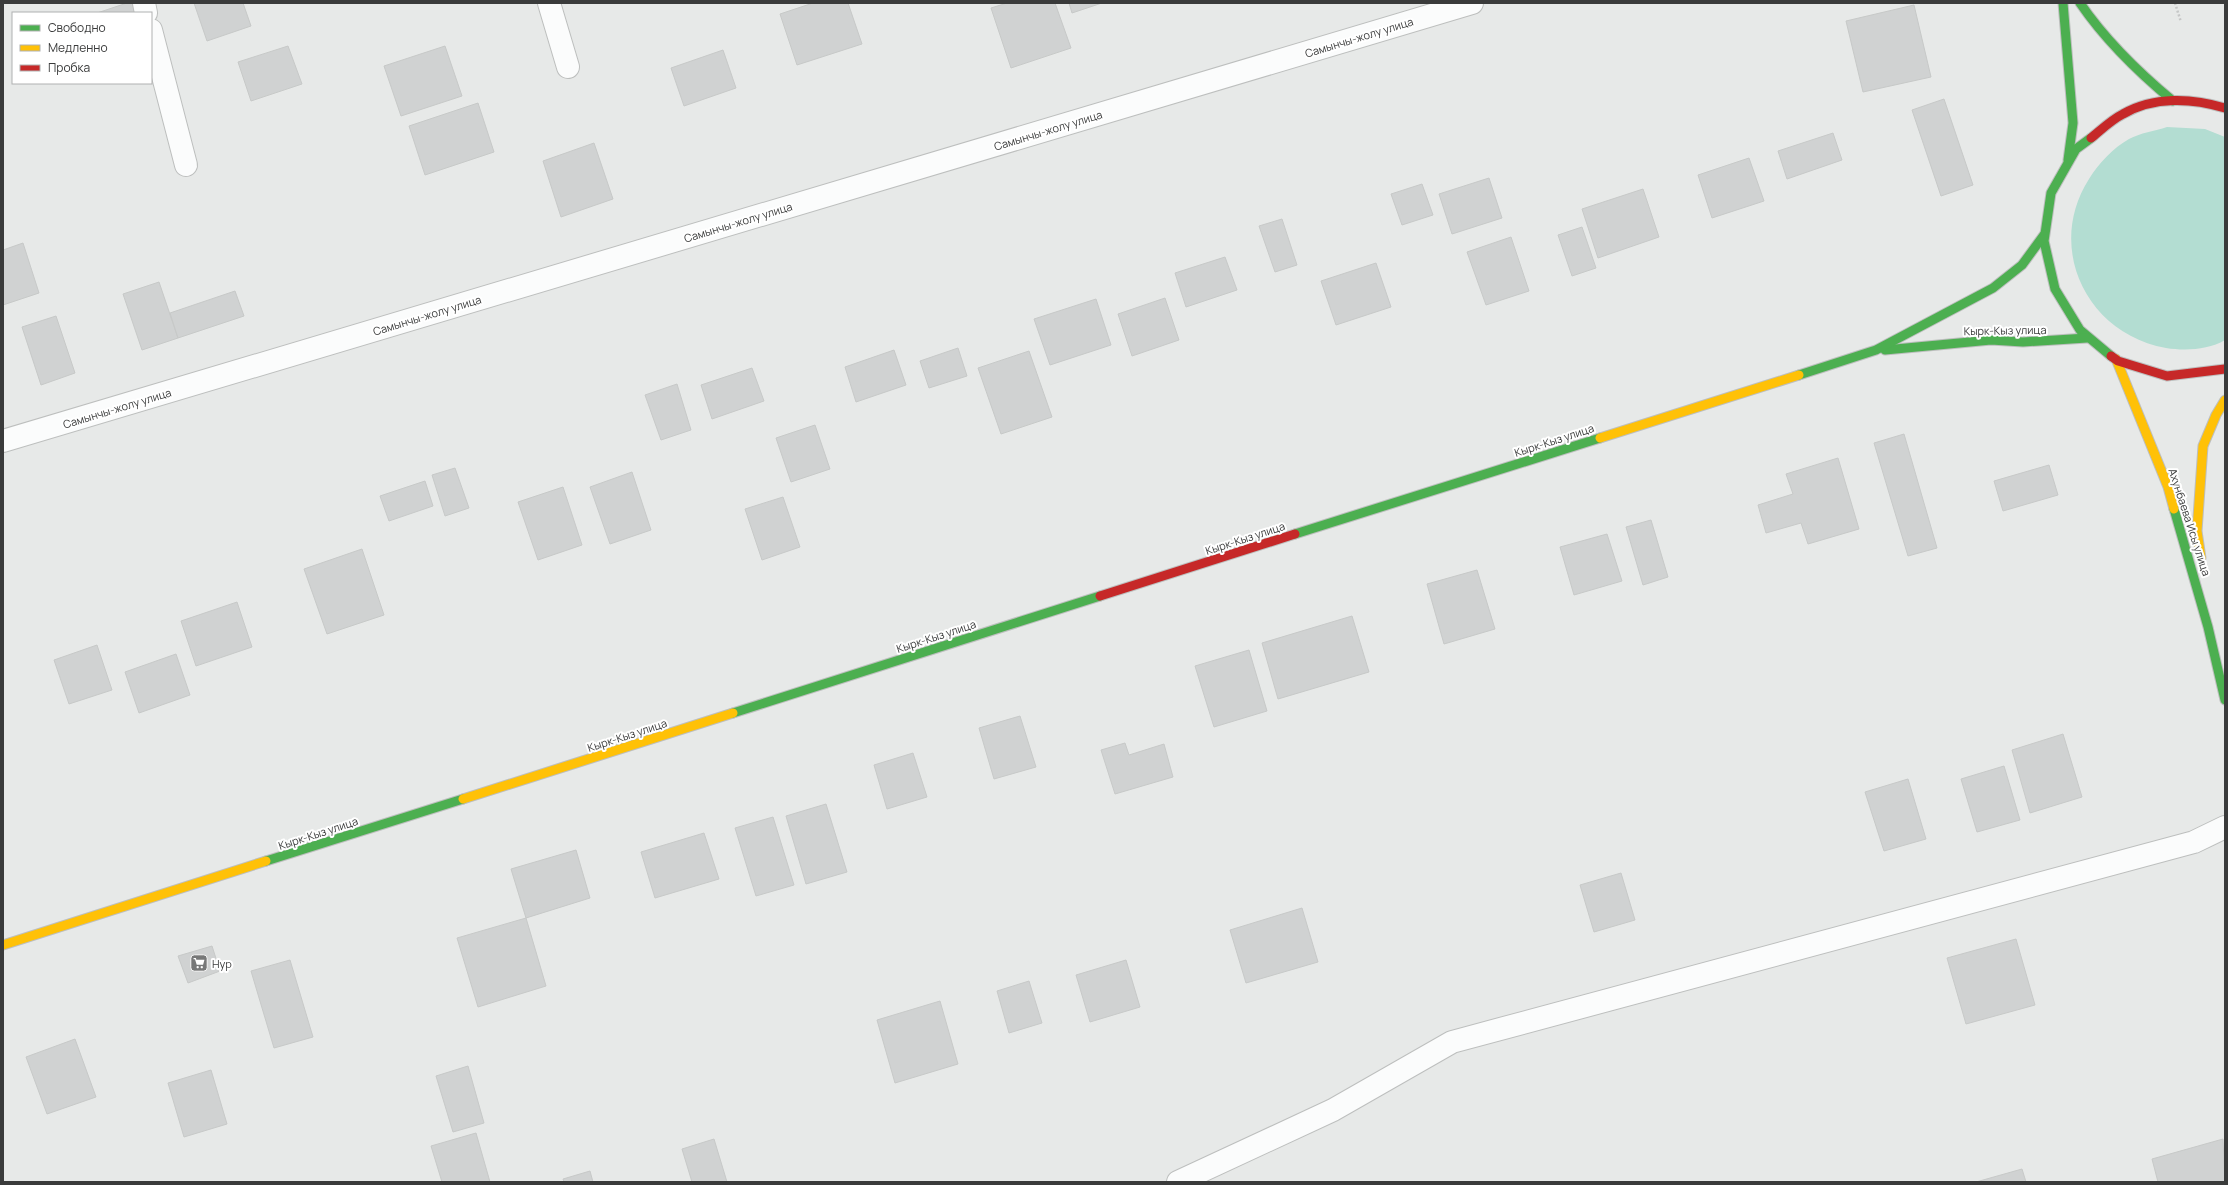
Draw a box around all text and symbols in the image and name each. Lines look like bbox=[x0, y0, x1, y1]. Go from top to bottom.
legend bbox=[12, 12, 152, 84]
street label: Самынчы-жолу улица bbox=[1303, 13, 1415, 61]
text: Свободно bbox=[48, 19, 106, 36]
text: Медленно bbox=[48, 39, 108, 56]
text: Пробка bbox=[48, 59, 90, 76]
street label: Самынчы-жолу улица bbox=[992, 106, 1104, 154]
street label: Самынчы-жолу улица bbox=[682, 198, 794, 246]
street label: Самынчы-жолу улица bbox=[371, 291, 483, 339]
street label: Кырк-Кыз улица bbox=[1963, 322, 2047, 338]
street label: Самынчы-жолу улица bbox=[61, 384, 173, 432]
street label: Кырк-Кыз улица bbox=[1512, 420, 1596, 460]
street label: Ахунбаева Исы улица bbox=[2165, 466, 2215, 578]
street label: Кырк-Кыз улица bbox=[1203, 518, 1287, 558]
street label: Кырк-Кыз улица bbox=[894, 616, 978, 656]
street label: Кырк-Кыз улица bbox=[585, 715, 669, 755]
street label: Кырк-Кыз улица bbox=[276, 813, 360, 853]
supermarket icon: Нур bbox=[189, 953, 209, 973]
place label: Нур bbox=[212, 956, 232, 971]

